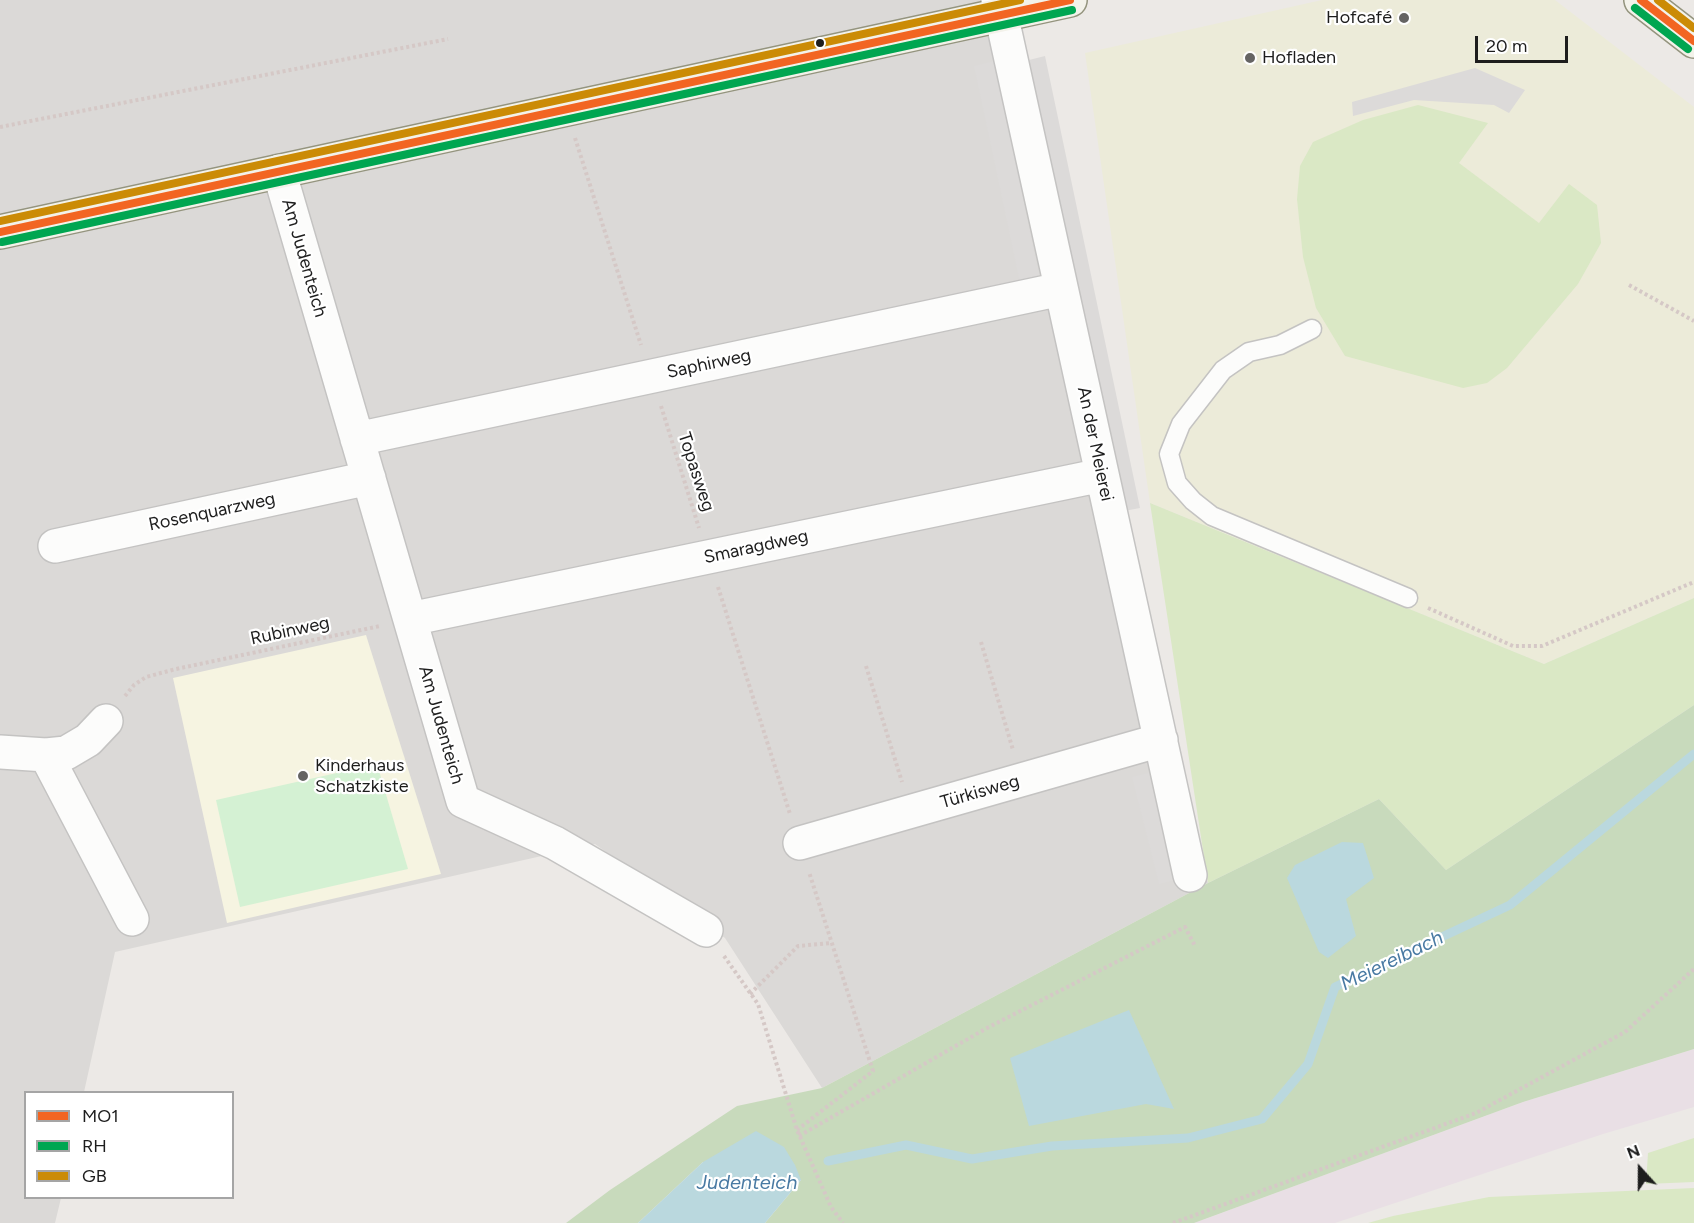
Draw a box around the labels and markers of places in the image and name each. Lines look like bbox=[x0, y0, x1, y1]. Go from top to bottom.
place label: Hofcafé bbox=[1326, 7, 1392, 29]
marker: Hofcafé bbox=[1397, 11, 1411, 25]
unlabelled marker bbox=[814, 37, 826, 49]
place label: Hofladen bbox=[1262, 47, 1336, 69]
marker: Hofladen bbox=[1243, 51, 1257, 65]
place label: Kinderhaus Schatzkiste bbox=[315, 755, 409, 798]
marker: Kinderhaus Schatzkiste bbox=[296, 769, 310, 783]

